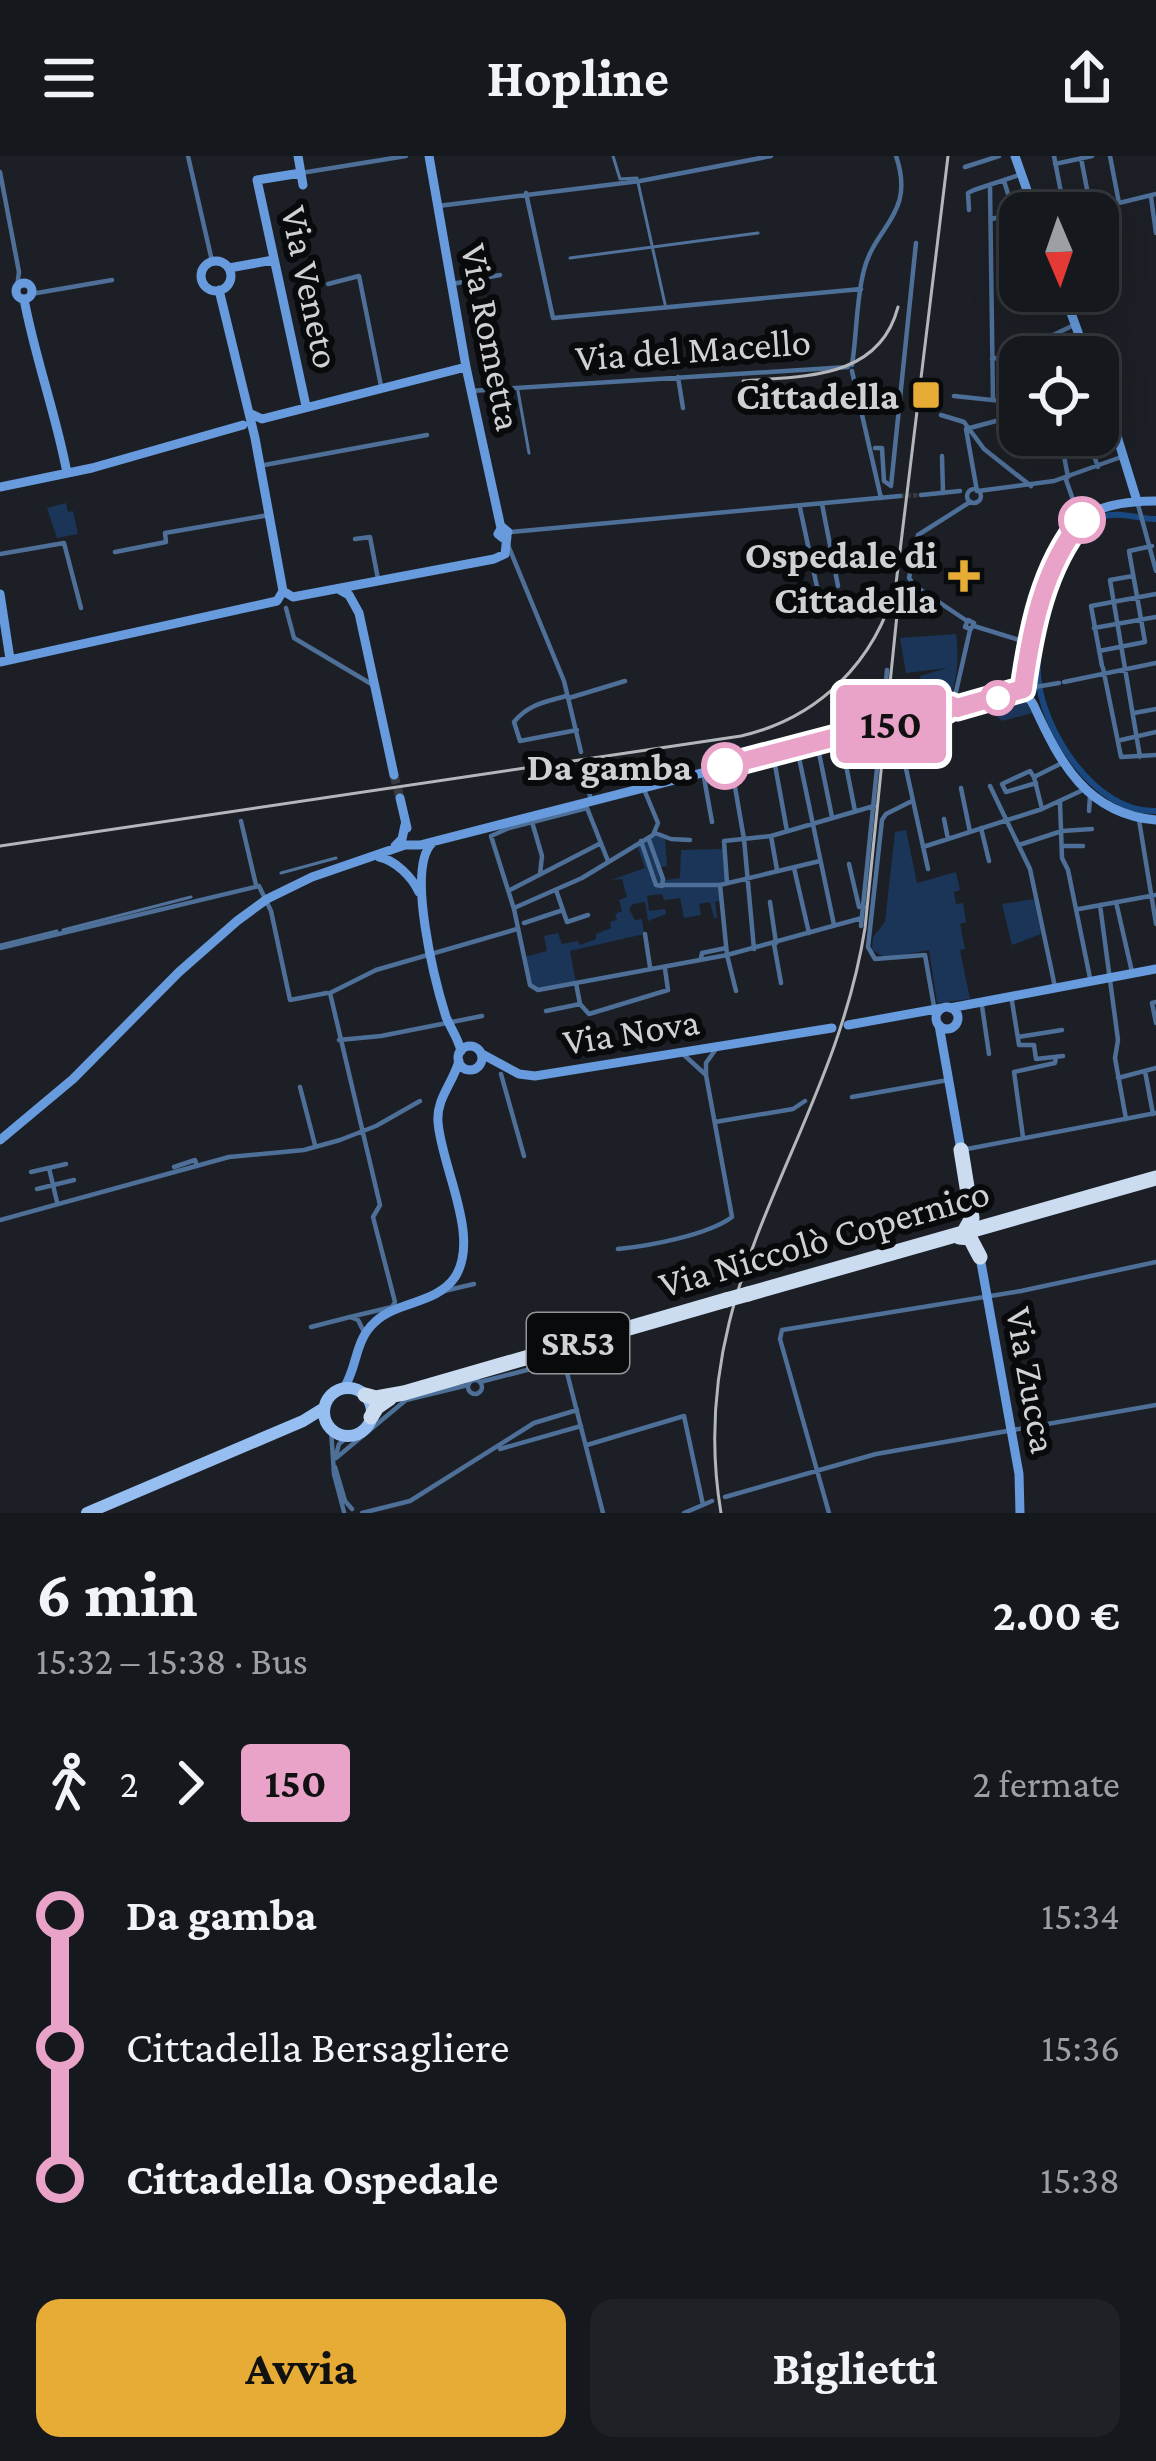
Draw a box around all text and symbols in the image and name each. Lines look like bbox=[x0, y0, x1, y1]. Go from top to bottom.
icon: menu bbox=[36, 45, 102, 111]
icon: share bbox=[1054, 45, 1120, 111]
text: Hopline bbox=[487, 48, 669, 108]
north arrow bbox=[999, 192, 1119, 312]
map controls bbox=[999, 192, 1119, 456]
street label: Via Veneto bbox=[273, 202, 349, 372]
street label: Via Rometta bbox=[453, 240, 531, 434]
street label: Via del Macello bbox=[574, 319, 812, 379]
button: locate bbox=[999, 336, 1119, 456]
place label: Cittadella bbox=[736, 374, 899, 417]
marker: Cittadella bbox=[910, 379, 942, 411]
unlabelled marker bbox=[1060, 498, 1104, 542]
place label: Ospedale di Cittadella bbox=[745, 533, 937, 621]
marker: Ospedale di Cittadella bbox=[948, 560, 980, 592]
unlabelled marker bbox=[982, 682, 1014, 714]
line badge: 150 bbox=[822, 685, 960, 763]
text: 150 bbox=[860, 700, 922, 747]
marker: Da gamba bbox=[703, 744, 747, 788]
place label: Da gamba bbox=[527, 745, 692, 788]
street label: Via Nova bbox=[560, 999, 702, 1063]
street label: Via Niccolò Copernico bbox=[654, 1170, 994, 1307]
street label: Via Zucca bbox=[998, 1303, 1066, 1457]
road number: SR53 bbox=[527, 1313, 629, 1373]
text: 6 min bbox=[36, 1557, 198, 1630]
text: 2.00 € bbox=[993, 1590, 1120, 1640]
text: 15:32 – 15:38 · Bus bbox=[36, 1639, 308, 1682]
icon: walk bbox=[36, 1750, 102, 1816]
icon: forward bbox=[157, 1750, 223, 1816]
text: 150 bbox=[265, 1759, 326, 1806]
text: 2 bbox=[120, 1762, 139, 1805]
text: 2 fermate bbox=[973, 1762, 1120, 1805]
text: Da gamba bbox=[126, 1890, 317, 1940]
text: 15:34 bbox=[1041, 1894, 1120, 1937]
text: Cittadella Bersagliere bbox=[126, 2022, 510, 2072]
text: 15:36 bbox=[1041, 2026, 1120, 2069]
text: Cittadella Ospedale bbox=[126, 2154, 498, 2204]
text: 15:38 bbox=[1040, 2158, 1120, 2201]
button: Avvia bbox=[36, 2299, 566, 2437]
button: Biglietti bbox=[590, 2299, 1120, 2437]

